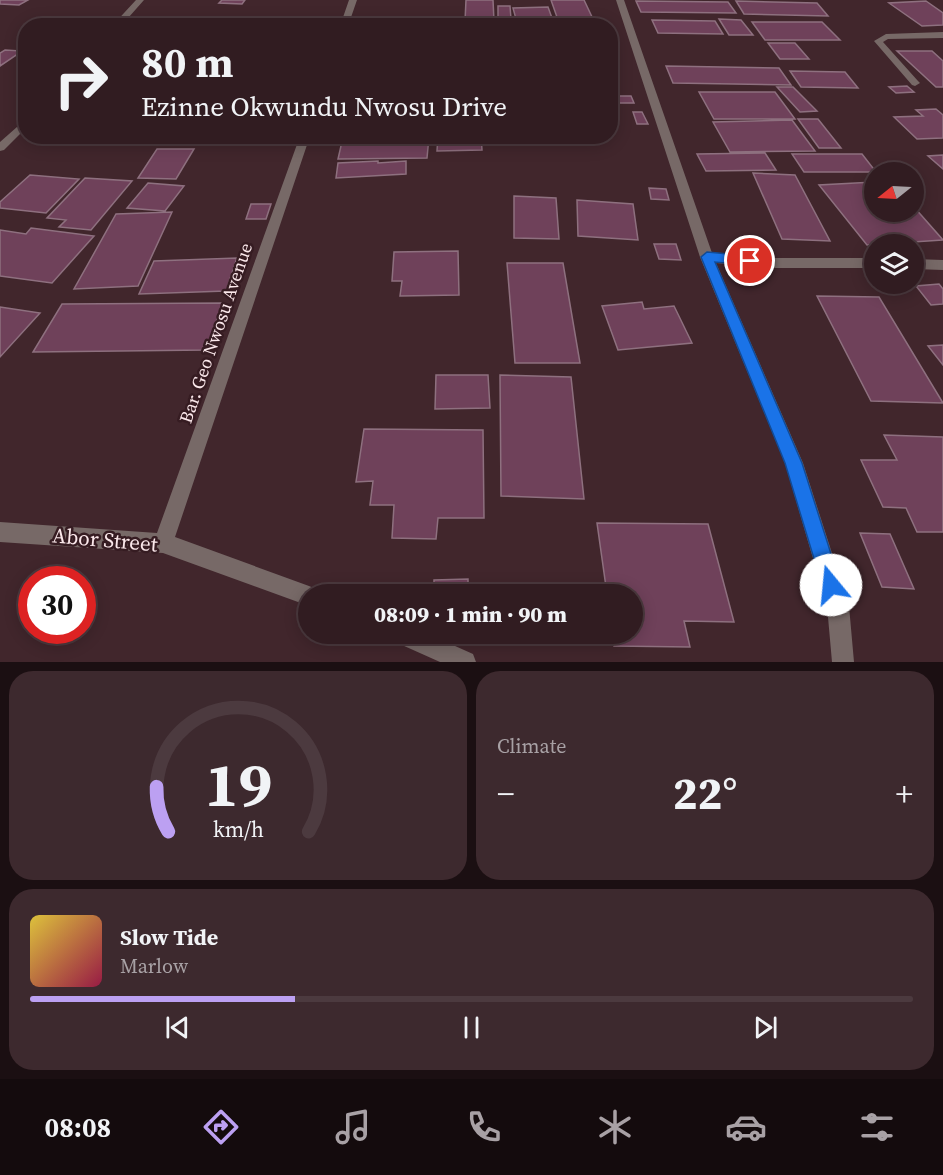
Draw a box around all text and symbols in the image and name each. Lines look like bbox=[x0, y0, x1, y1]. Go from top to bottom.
text: 80 m bbox=[141, 33, 234, 91]
icon: right bbox=[42, 42, 120, 120]
text: Ezinne Okwundu Nwosu Drive bbox=[141, 88, 507, 125]
north arrow bbox=[864, 162, 924, 222]
map controls bbox=[864, 162, 924, 294]
button: layers bbox=[864, 234, 924, 294]
pin bbox=[724, 235, 775, 286]
street label: Bar. Geo Nwosu Avenue bbox=[173, 239, 258, 426]
icon: arrive bbox=[733, 244, 766, 277]
street label: Abor Street bbox=[51, 520, 159, 559]
position arrow bbox=[799, 553, 863, 617]
speed limit sign: 30 bbox=[18, 566, 96, 644]
text: 08:09 · 1 min · 90 m bbox=[374, 599, 567, 629]
text: Climate bbox=[497, 732, 566, 760]
text: 19 bbox=[204, 741, 272, 827]
text: 22° bbox=[673, 762, 737, 824]
text: − bbox=[497, 771, 515, 816]
text: + bbox=[895, 771, 913, 816]
text: km/h bbox=[212, 816, 264, 845]
text: Slow Tide bbox=[120, 922, 218, 952]
text: Marlow bbox=[120, 952, 188, 980]
icon: previous bbox=[161, 1011, 194, 1044]
icon: pause bbox=[455, 1011, 488, 1044]
icon: next bbox=[749, 1011, 782, 1044]
icon: directions bbox=[200, 1106, 242, 1148]
icon: music bbox=[332, 1106, 374, 1148]
icon: phone bbox=[463, 1106, 505, 1148]
icon: climate bbox=[594, 1106, 636, 1148]
icon: car bbox=[725, 1106, 767, 1148]
icon: filters bbox=[856, 1106, 898, 1148]
text: 08:08 bbox=[45, 1109, 111, 1146]

